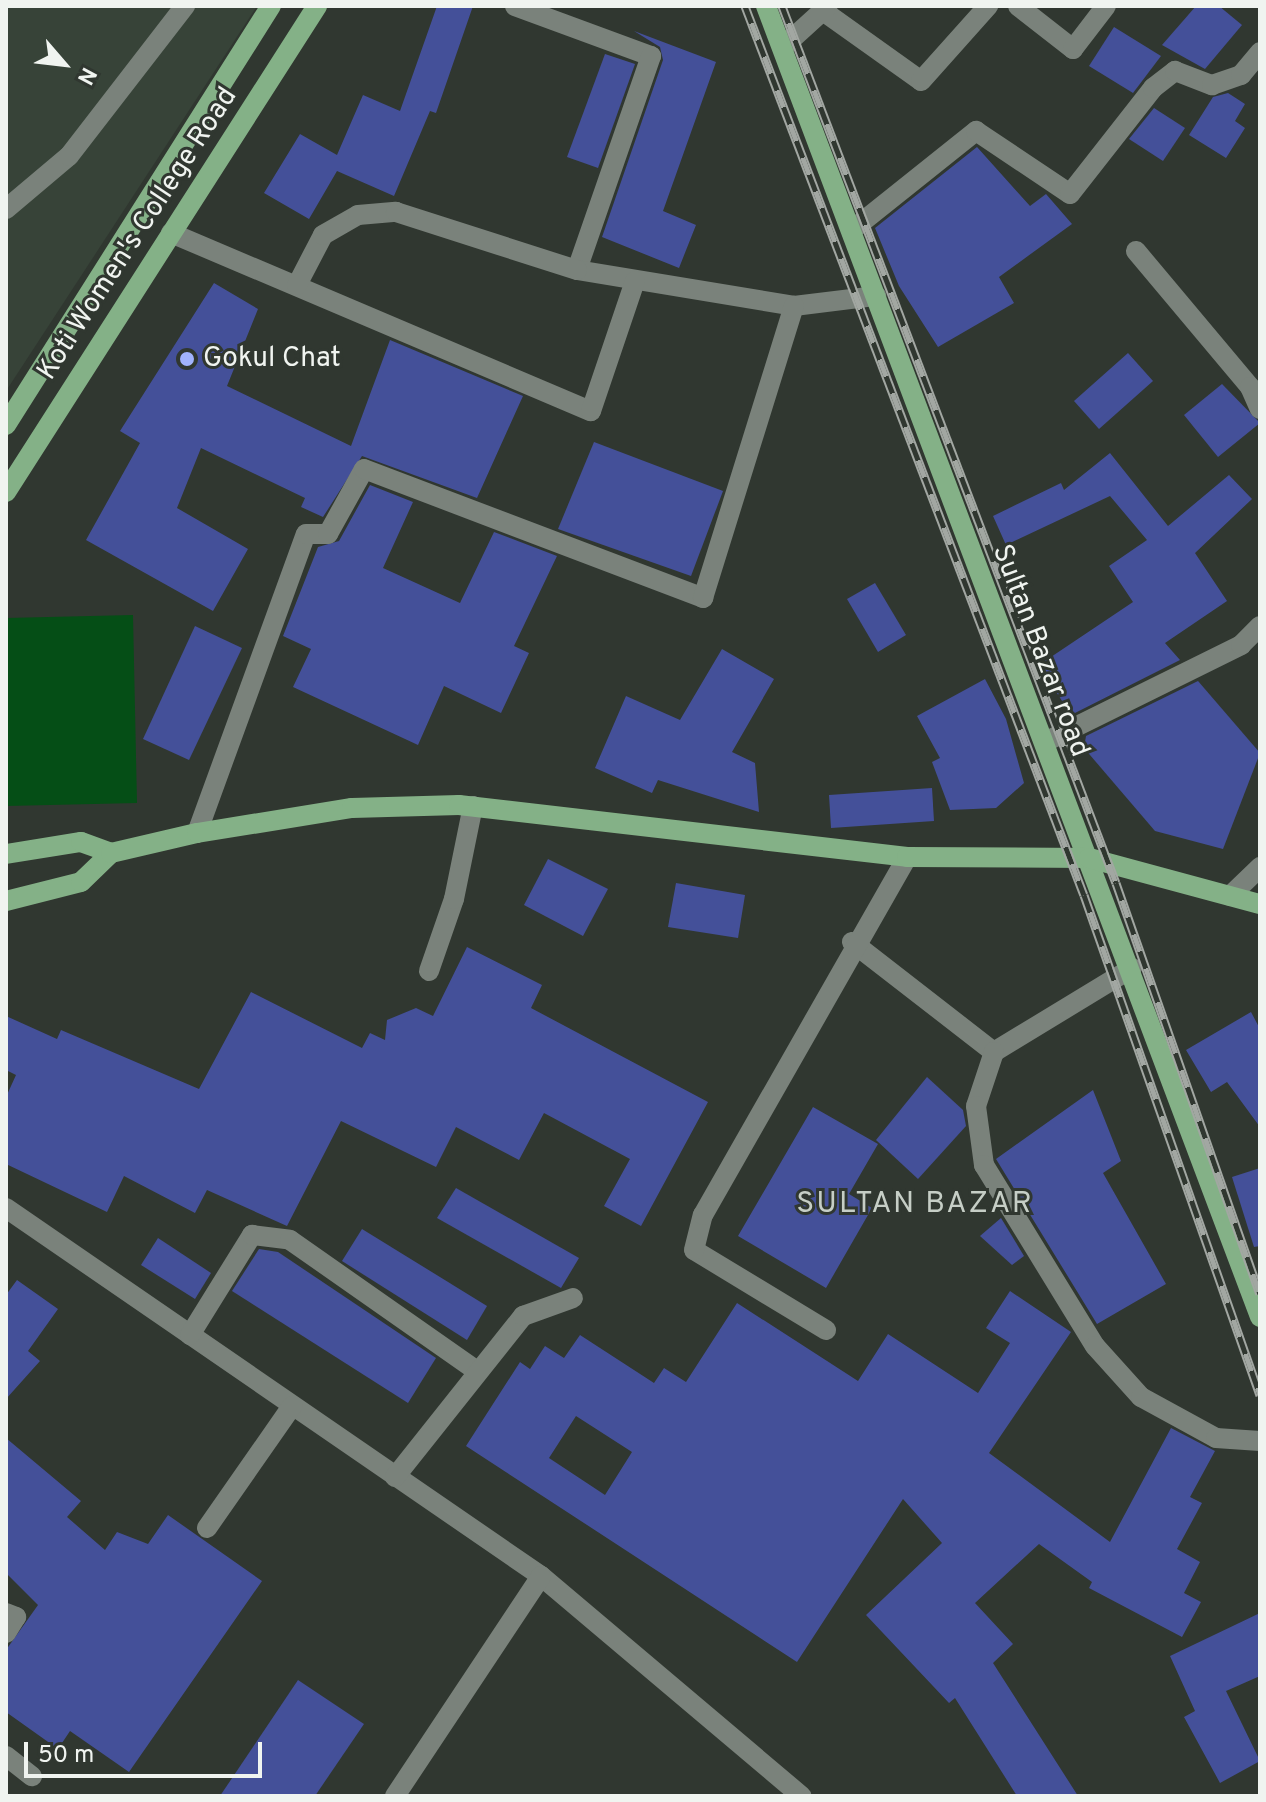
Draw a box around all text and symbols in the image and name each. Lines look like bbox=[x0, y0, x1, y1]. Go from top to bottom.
north arrow bbox=[24, 24, 104, 104]
text: N bbox=[70, 62, 101, 89]
street label: Koti Women's College Road bbox=[31, 81, 245, 387]
place label: Gokul Chat bbox=[203, 342, 341, 376]
marker: Gokul Chat bbox=[178, 350, 196, 368]
street label: Sultan Bazar road bbox=[984, 540, 1096, 762]
district label: SULTAN BAZAR bbox=[796, 1187, 1034, 1223]
scale bar bbox=[28, 1726, 266, 1776]
text: 50 m bbox=[38, 1741, 94, 1771]

